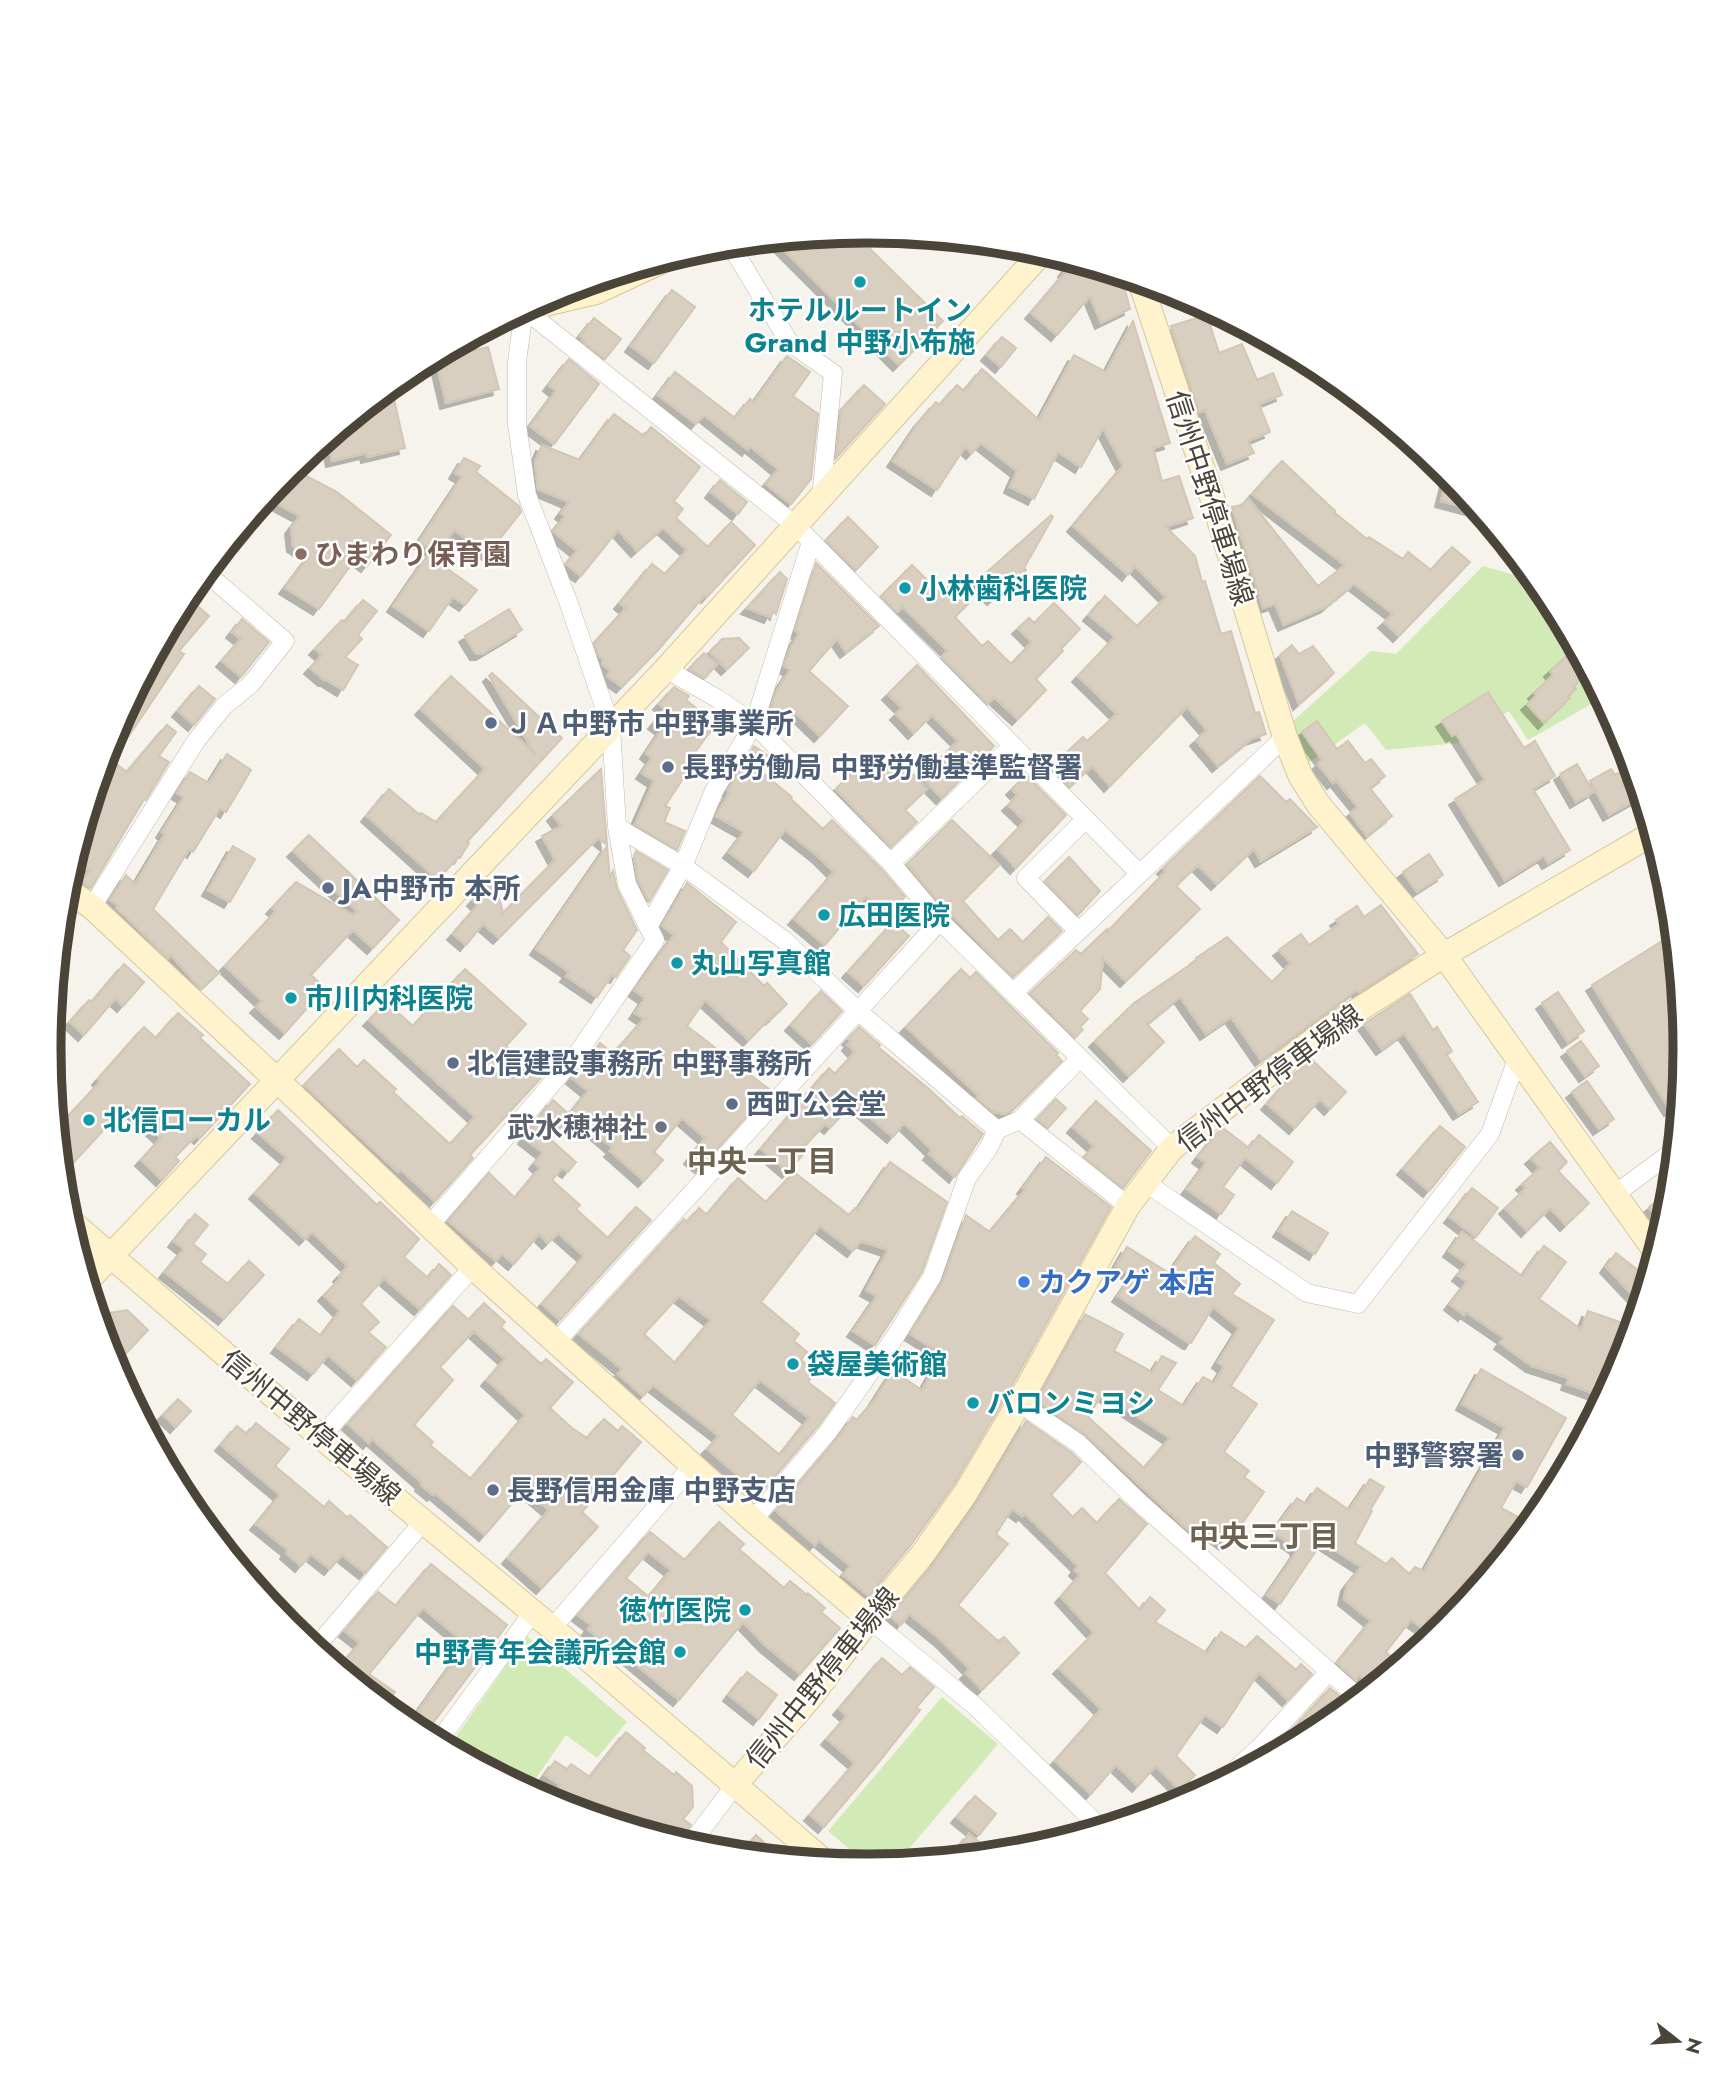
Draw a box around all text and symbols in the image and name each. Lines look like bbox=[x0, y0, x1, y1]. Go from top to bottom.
marker: ホテルルートイン Grand 中野小布施 bbox=[852, 274, 868, 290]
place label: ホテルルートイン Grand 中野小布施 bbox=[744, 290, 976, 363]
street label: 信州中野停車場線 bbox=[1155, 385, 1264, 611]
place label: ひまわり保育園 bbox=[315, 534, 511, 575]
marker: ひまわり保育園 bbox=[293, 546, 309, 562]
place label: 小林歯科医院 bbox=[919, 568, 1087, 609]
marker: 小林歯科医院 bbox=[897, 580, 913, 596]
place label: ＪＡ中野市 中野事業所 bbox=[505, 703, 793, 744]
marker: ＪＡ中野市 中野事業所 bbox=[483, 715, 499, 731]
place label: 長野労働局 中野労働基準監督署 bbox=[682, 747, 1082, 788]
marker: 長野労働局 中野労働基準監督署 bbox=[660, 759, 676, 775]
place label: JA中野市 本所 bbox=[337, 868, 520, 909]
marker: JA中野市 本所 bbox=[320, 880, 336, 896]
place label: 広田医院 bbox=[838, 895, 950, 936]
marker: 広田医院 bbox=[816, 907, 832, 923]
place label: 丸山写真館 bbox=[691, 943, 831, 984]
marker: 丸山写真館 bbox=[669, 955, 685, 971]
place label: 市川内科医院 bbox=[305, 978, 473, 1019]
marker: 市川内科医院 bbox=[283, 990, 299, 1006]
street label: 信州中野停車場線 bbox=[1168, 995, 1371, 1162]
place label: 北信建設事務所 中野事務所 bbox=[467, 1043, 811, 1084]
marker: 北信建設事務所 中野事務所 bbox=[445, 1055, 461, 1071]
place label: 西町公会堂 bbox=[746, 1084, 886, 1125]
marker: 西町公会堂 bbox=[724, 1096, 740, 1112]
place label: 北信ローカル bbox=[103, 1100, 271, 1141]
place label: 武水穂神社 bbox=[507, 1107, 647, 1148]
marker: 北信ローカル bbox=[81, 1112, 97, 1128]
marker: 武水穂神社 bbox=[653, 1119, 669, 1135]
district label: 中央一丁目 bbox=[687, 1140, 837, 1183]
place label: カクアゲ 本店 bbox=[1038, 1262, 1214, 1303]
marker: カクアゲ 本店 bbox=[1016, 1274, 1032, 1290]
street label: 信州中野停車場線 bbox=[212, 1340, 410, 1515]
place label: 袋屋美術館 bbox=[807, 1344, 947, 1385]
marker: 袋屋美術館 bbox=[785, 1356, 801, 1372]
place label: バロンミヨシ bbox=[987, 1383, 1155, 1424]
marker: バロンミヨシ bbox=[965, 1395, 981, 1411]
place label: 中野警察署 bbox=[1364, 1435, 1504, 1476]
marker: 中野警察署 bbox=[1510, 1447, 1526, 1463]
place label: 長野信用金庫 中野支店 bbox=[507, 1470, 795, 1511]
marker: 長野信用金庫 中野支店 bbox=[485, 1482, 501, 1498]
district label: 中央三丁目 bbox=[1189, 1515, 1339, 1558]
street label: 信州中野停車場線 bbox=[736, 1578, 909, 1778]
place label: 徳竹医院 bbox=[619, 1590, 731, 1631]
marker: 徳竹医院 bbox=[737, 1602, 753, 1618]
place label: 中野青年会議所会館 bbox=[414, 1632, 666, 1673]
marker: 中野青年会議所会館 bbox=[672, 1644, 688, 1660]
north arrow bbox=[1643, 2006, 1713, 2076]
text: N bbox=[1679, 2035, 1709, 2057]

